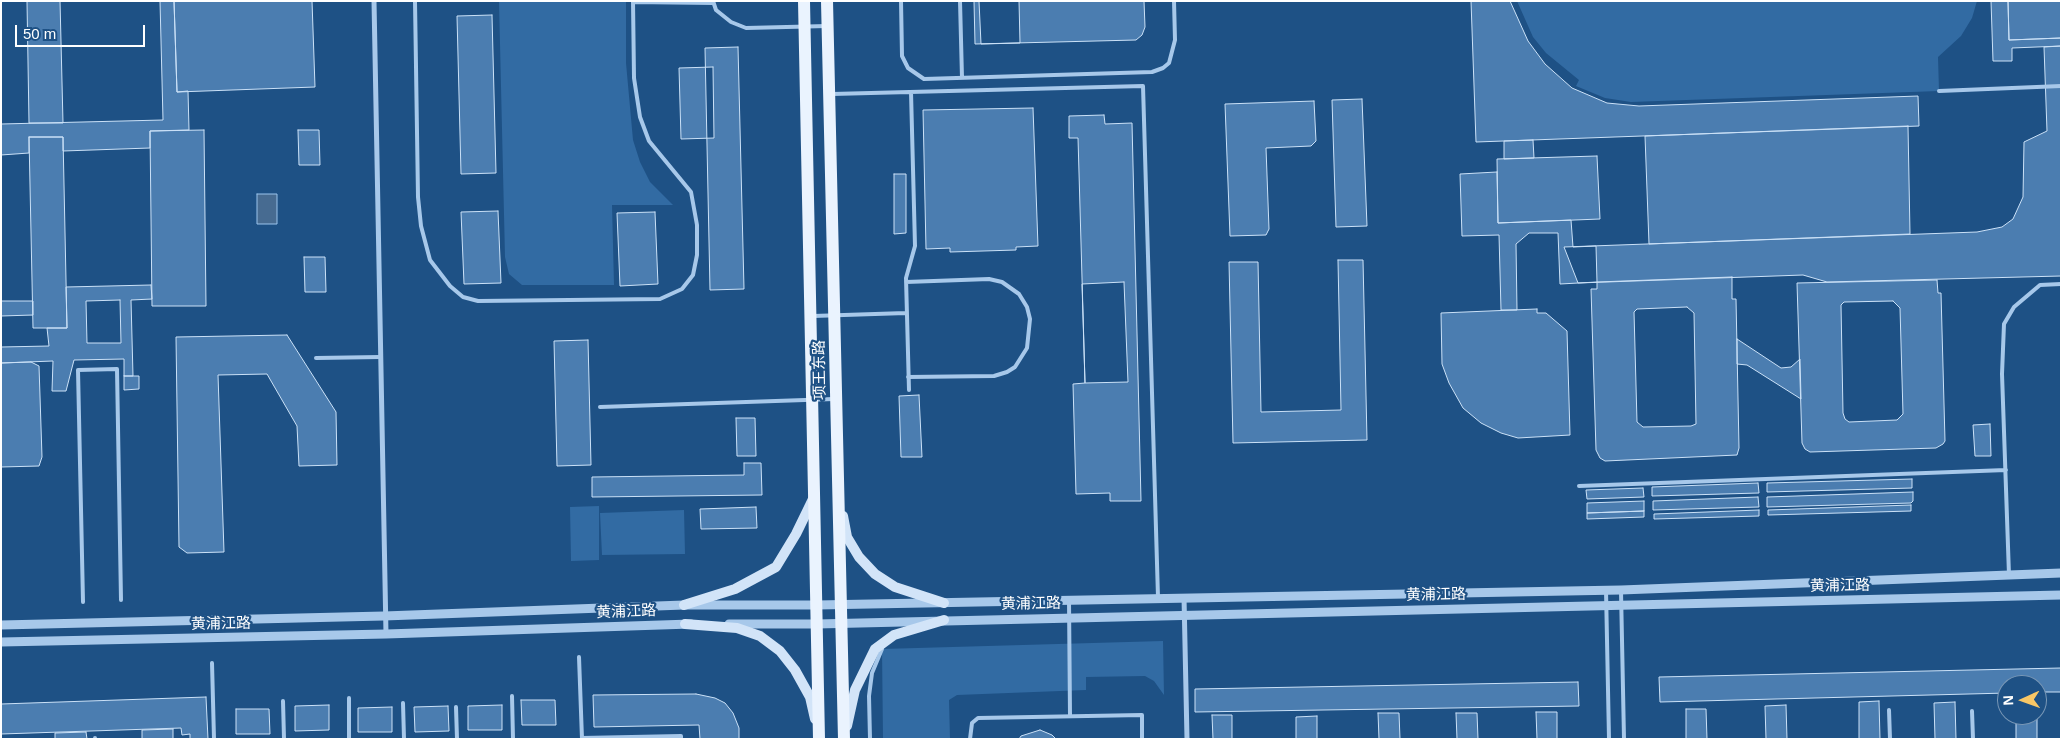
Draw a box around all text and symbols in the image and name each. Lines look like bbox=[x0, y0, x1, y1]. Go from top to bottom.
scale bar bbox=[18, 15, 148, 47]
text: 50 m bbox=[23, 25, 56, 42]
street label: 项王东路 bbox=[810, 340, 830, 400]
street label: 黄浦江路 bbox=[1810, 576, 1870, 596]
street label: 黄浦江路 bbox=[1406, 585, 1466, 605]
street label: 黄浦江路 bbox=[1001, 594, 1061, 614]
street label: 黄浦江路 bbox=[596, 602, 656, 622]
street label: 黄浦江路 bbox=[191, 614, 251, 634]
north arrow bbox=[1997, 675, 2047, 725]
text: N bbox=[2000, 695, 2016, 706]

